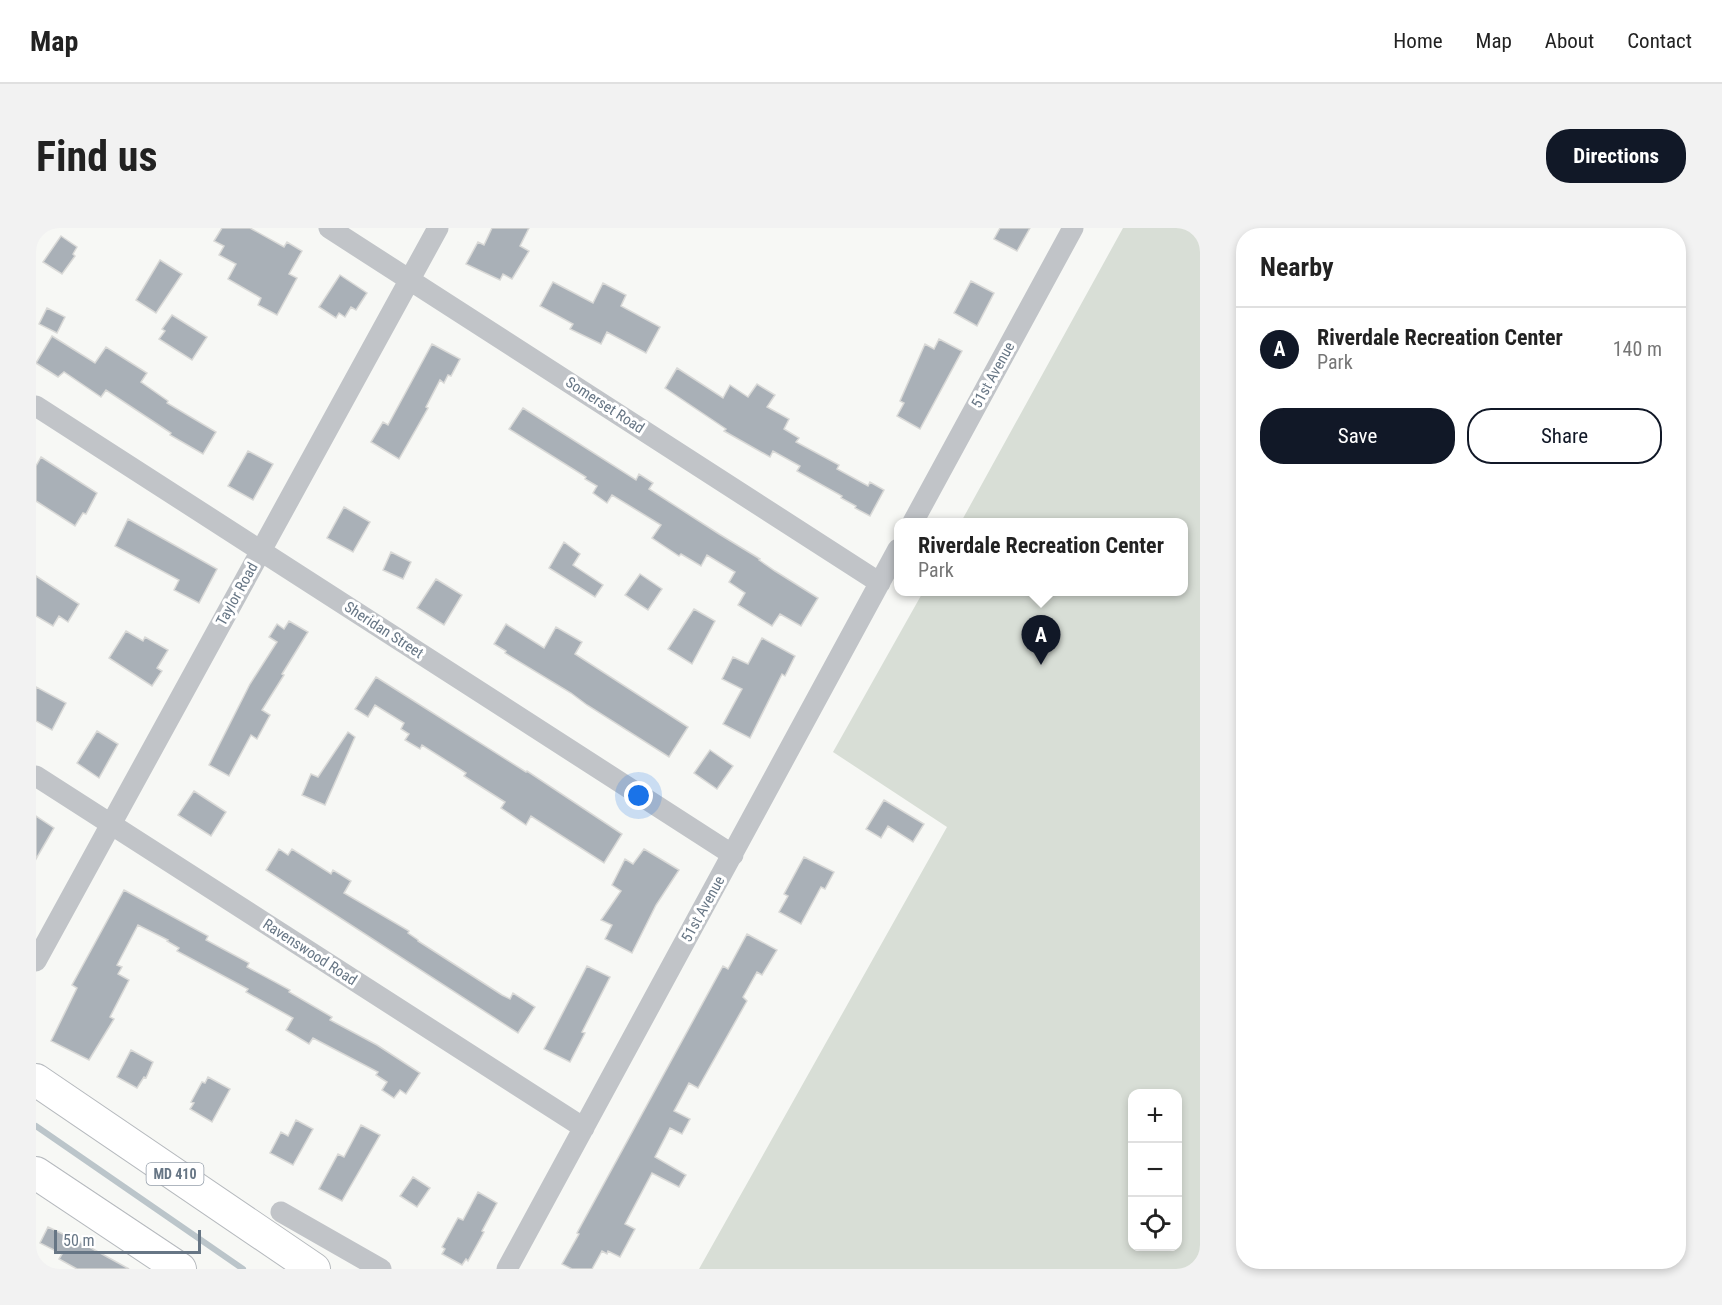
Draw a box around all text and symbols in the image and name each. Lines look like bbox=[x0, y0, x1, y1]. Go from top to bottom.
text: Map bbox=[30, 25, 78, 58]
text: Home bbox=[1393, 29, 1443, 53]
text: Map bbox=[1476, 29, 1512, 53]
text: About bbox=[1545, 29, 1594, 53]
text: Contact bbox=[1627, 29, 1692, 53]
button: Directions bbox=[1546, 129, 1686, 183]
text: Find us bbox=[36, 132, 157, 181]
text: Nearby bbox=[1260, 252, 1334, 282]
text: Riverdale Recreation Center bbox=[1317, 325, 1563, 350]
text: A bbox=[1274, 337, 1285, 361]
text: 140 m bbox=[1613, 337, 1662, 361]
street label: 51st Avenue bbox=[968, 339, 1018, 411]
text: Park bbox=[1317, 350, 1353, 374]
street label: Somerset Road bbox=[562, 373, 648, 437]
button: Save bbox=[1260, 408, 1455, 464]
button: Share bbox=[1467, 408, 1662, 464]
popup bbox=[894, 518, 1188, 596]
text: Riverdale Recreation Center bbox=[918, 533, 1164, 558]
text: Park bbox=[918, 558, 954, 582]
street label: Taylor Road bbox=[212, 559, 262, 629]
street label: Sheridan Street bbox=[341, 598, 427, 662]
pin: A bbox=[1022, 616, 1060, 665]
your location bbox=[624, 781, 653, 810]
street label: 51st Avenue bbox=[678, 873, 728, 945]
street label: Ravenswood Road bbox=[260, 915, 360, 989]
map controls bbox=[1128, 1089, 1182, 1251]
button: + bbox=[1128, 1089, 1182, 1143]
button: − bbox=[1128, 1143, 1182, 1197]
road number: MD 410 bbox=[146, 1163, 204, 1185]
button: locate bbox=[1128, 1197, 1182, 1251]
scale bar bbox=[54, 1227, 201, 1254]
text: 50 m bbox=[63, 1231, 95, 1250]

